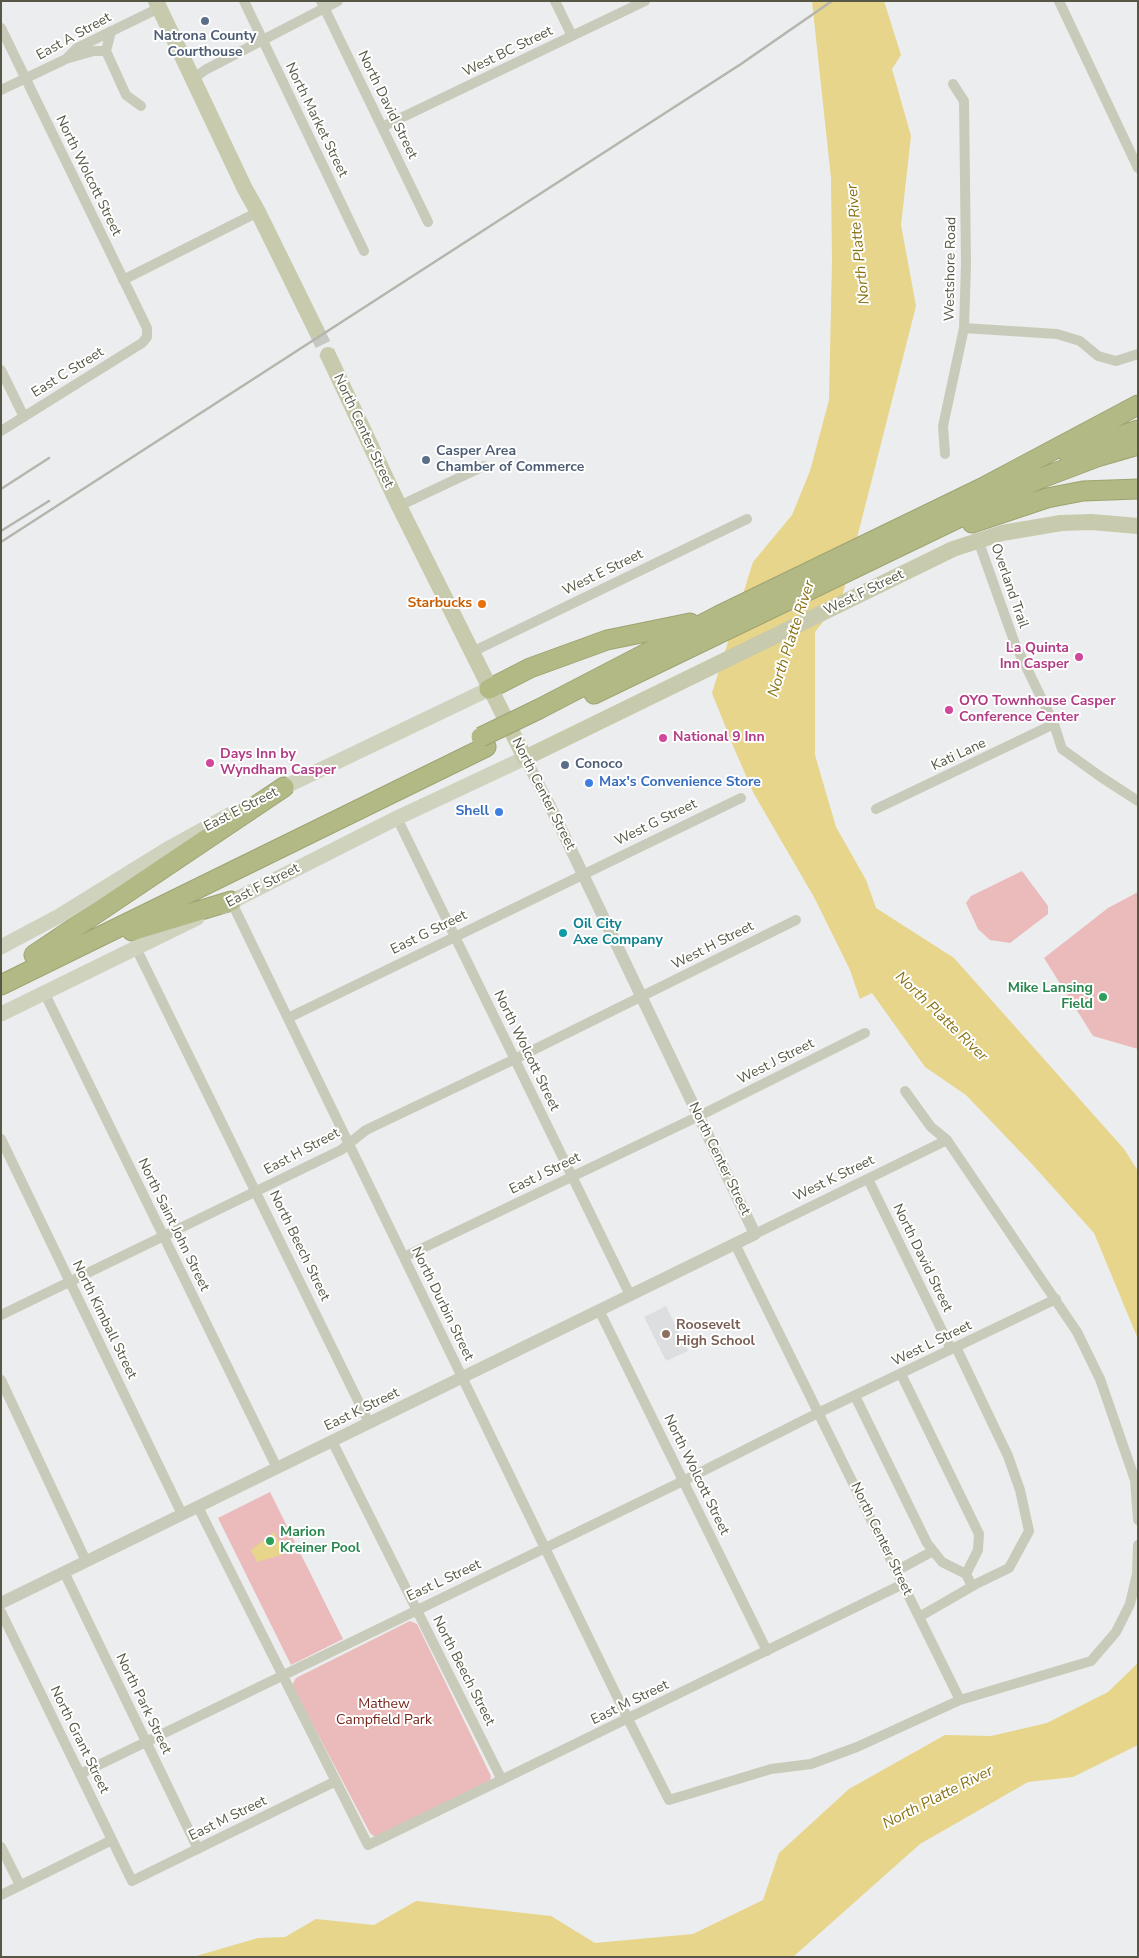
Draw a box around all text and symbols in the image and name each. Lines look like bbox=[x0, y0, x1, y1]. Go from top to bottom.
street label: East A Street bbox=[34, 10, 114, 64]
marker: Natrona County Courthouse bbox=[199, 15, 211, 27]
street label: West BC Street bbox=[460, 23, 556, 81]
place label: Natrona County Courthouse bbox=[154, 29, 256, 62]
street label: North David Street bbox=[354, 48, 420, 162]
street label: North Market Street bbox=[281, 60, 351, 180]
street label: North Wolcott Street bbox=[52, 113, 124, 239]
water label: North Platte River bbox=[844, 183, 874, 305]
street label: Westshore Road bbox=[942, 217, 960, 321]
street label: East C Street bbox=[29, 344, 107, 402]
street label: North Center Street bbox=[329, 372, 397, 490]
place label: Casper Area Chamber of Commerce bbox=[436, 444, 584, 477]
marker: Casper Area Chamber of Commerce bbox=[420, 454, 432, 466]
street label: Overland Trail bbox=[987, 541, 1031, 631]
street label: West E Street bbox=[560, 546, 646, 600]
street label: West F Street bbox=[821, 566, 907, 620]
water label: North Platte River bbox=[765, 579, 819, 699]
place label: Starbucks bbox=[407, 596, 472, 612]
marker: Starbucks bbox=[476, 598, 488, 610]
place label: La Quinta Inn Casper bbox=[1000, 641, 1069, 674]
marker: La Quinta Inn Casper bbox=[1073, 651, 1085, 663]
place label: OYO Townhouse Casper Conference Center bbox=[959, 694, 1116, 726]
marker: OYO Townhouse Casper Conference Center bbox=[943, 704, 955, 716]
place label: National 9 Inn bbox=[673, 730, 765, 746]
marker: National 9 Inn bbox=[657, 732, 669, 744]
street label: North Center Street bbox=[508, 735, 578, 853]
street label: Kati Lane bbox=[929, 735, 989, 775]
place label: Days Inn by Wyndham Casper bbox=[220, 747, 336, 780]
marker: Days Inn by Wyndham Casper bbox=[204, 757, 216, 769]
place label: Conoco bbox=[575, 757, 623, 773]
marker: Conoco bbox=[559, 759, 571, 771]
place label: Max's Convenience Store bbox=[599, 775, 761, 791]
marker: Max's Convenience Store bbox=[583, 777, 595, 789]
street label: East E Street bbox=[201, 784, 281, 836]
street label: West G Street bbox=[612, 796, 700, 850]
place label: Shell bbox=[455, 804, 489, 820]
marker: Shell bbox=[493, 806, 505, 818]
street label: East F Street bbox=[223, 860, 303, 912]
street label: East G Street bbox=[388, 907, 470, 959]
place label: Oil City Axe Company bbox=[573, 917, 663, 950]
street label: West H Street bbox=[669, 918, 757, 974]
marker: Oil City Axe Company bbox=[557, 927, 569, 939]
water label: North Platte River bbox=[891, 968, 991, 1066]
place label: Mike Lansing Field bbox=[1008, 981, 1093, 1014]
street label: North Wolcott Street bbox=[490, 988, 562, 1114]
marker: Mike Lansing Field bbox=[1097, 991, 1109, 1003]
street label: West J Street bbox=[735, 1036, 817, 1088]
street label: North Center Street bbox=[684, 1100, 754, 1218]
street label: East H Street bbox=[261, 1125, 343, 1179]
street label: East J Street bbox=[507, 1150, 583, 1198]
street label: West K Street bbox=[791, 1152, 877, 1206]
street label: North Saint John Street bbox=[134, 1156, 212, 1294]
street label: North Beech Street bbox=[265, 1188, 333, 1304]
street label: North David Street bbox=[889, 1201, 955, 1315]
street label: North Durbin Street bbox=[407, 1244, 477, 1364]
street label: North Kimball Street bbox=[68, 1258, 140, 1382]
street label: West L Street bbox=[889, 1317, 975, 1371]
place label: Roosevelt High School bbox=[676, 1318, 755, 1350]
marker: Roosevelt High School bbox=[660, 1328, 672, 1340]
street label: East K Street bbox=[322, 1385, 402, 1435]
street label: North Wolcott Street bbox=[660, 1412, 732, 1538]
street label: North Center Street bbox=[846, 1480, 916, 1598]
place label: Marion Kreiner Pool bbox=[280, 1525, 360, 1558]
marker: Marion Kreiner Pool bbox=[264, 1535, 276, 1547]
street label: East L Street bbox=[404, 1556, 484, 1606]
street label: North Beech Street bbox=[428, 1613, 498, 1729]
street label: North Park Street bbox=[111, 1651, 175, 1757]
street label: East M Street bbox=[588, 1677, 672, 1729]
street label: North Grant Street bbox=[46, 1684, 112, 1796]
park label: Mathew Campfield Park bbox=[336, 1697, 432, 1730]
water label: North Platte River bbox=[880, 1762, 996, 1834]
street label: East M Street bbox=[186, 1793, 270, 1845]

